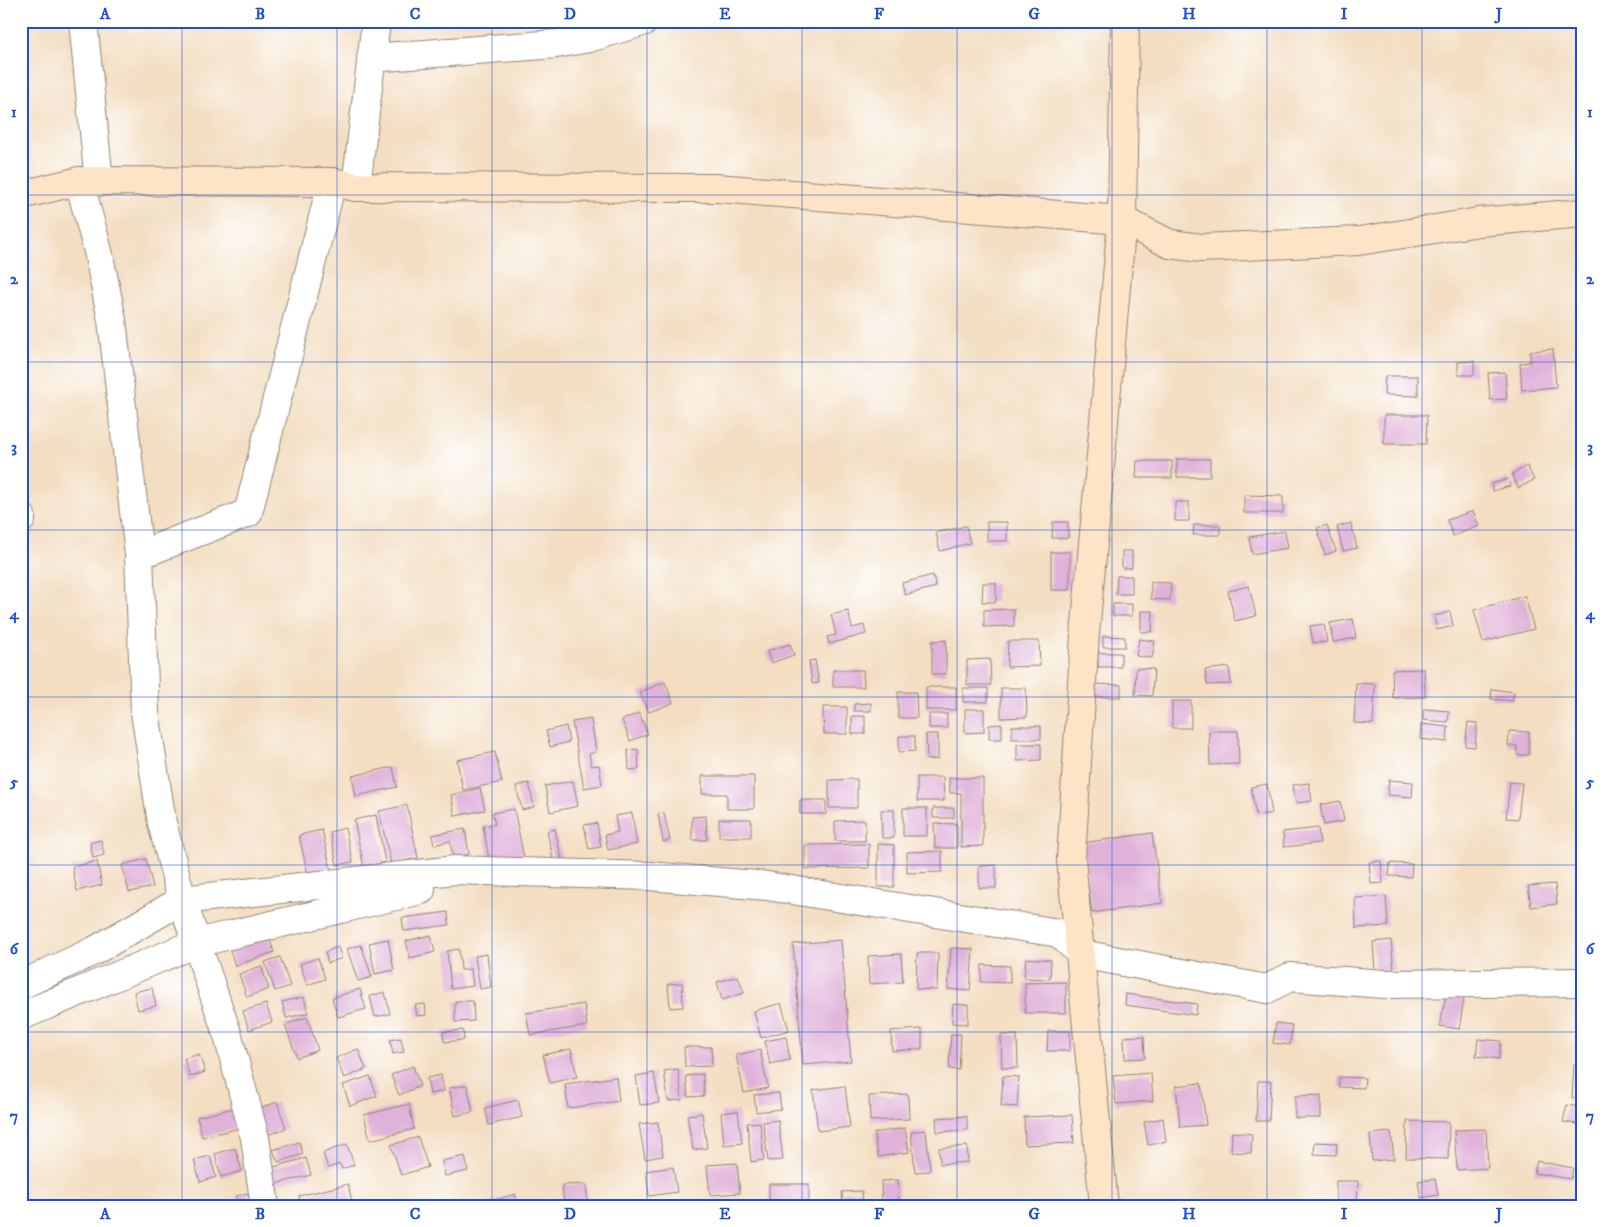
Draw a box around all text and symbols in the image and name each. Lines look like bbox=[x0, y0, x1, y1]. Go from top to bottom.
text: A bbox=[99, 4, 111, 24]
text: B bbox=[255, 4, 265, 24]
text: C bbox=[410, 4, 420, 24]
text: D bbox=[564, 4, 576, 24]
text: E bbox=[719, 4, 731, 24]
text: F bbox=[874, 4, 884, 24]
text: G bbox=[1028, 4, 1040, 24]
text: H bbox=[1182, 4, 1196, 24]
text: I bbox=[1341, 4, 1348, 24]
text: J bbox=[1494, 4, 1503, 24]
text: 1 bbox=[11, 102, 17, 122]
text: 1 bbox=[1587, 102, 1593, 122]
text: 2 bbox=[10, 269, 19, 289]
text: 2 bbox=[1586, 269, 1595, 289]
text: 3 bbox=[11, 437, 17, 457]
text: 3 bbox=[1587, 437, 1593, 457]
text: 4 bbox=[8, 604, 19, 624]
text: 4 bbox=[1584, 604, 1595, 624]
text: 5 bbox=[9, 772, 18, 792]
text: 5 bbox=[1585, 772, 1594, 792]
text: 6 bbox=[10, 939, 20, 959]
text: 6 bbox=[1586, 939, 1596, 959]
text: 7 bbox=[10, 1106, 18, 1126]
text: 7 bbox=[1586, 1106, 1594, 1126]
text: A bbox=[99, 1204, 111, 1224]
text: B bbox=[255, 1204, 265, 1224]
text: C bbox=[410, 1204, 420, 1224]
text: D bbox=[564, 1204, 576, 1224]
text: E bbox=[719, 1204, 731, 1224]
text: F bbox=[874, 1204, 884, 1224]
text: G bbox=[1028, 1204, 1040, 1224]
text: H bbox=[1182, 1204, 1196, 1224]
text: I bbox=[1341, 1204, 1348, 1224]
text: J bbox=[1494, 1204, 1503, 1224]

